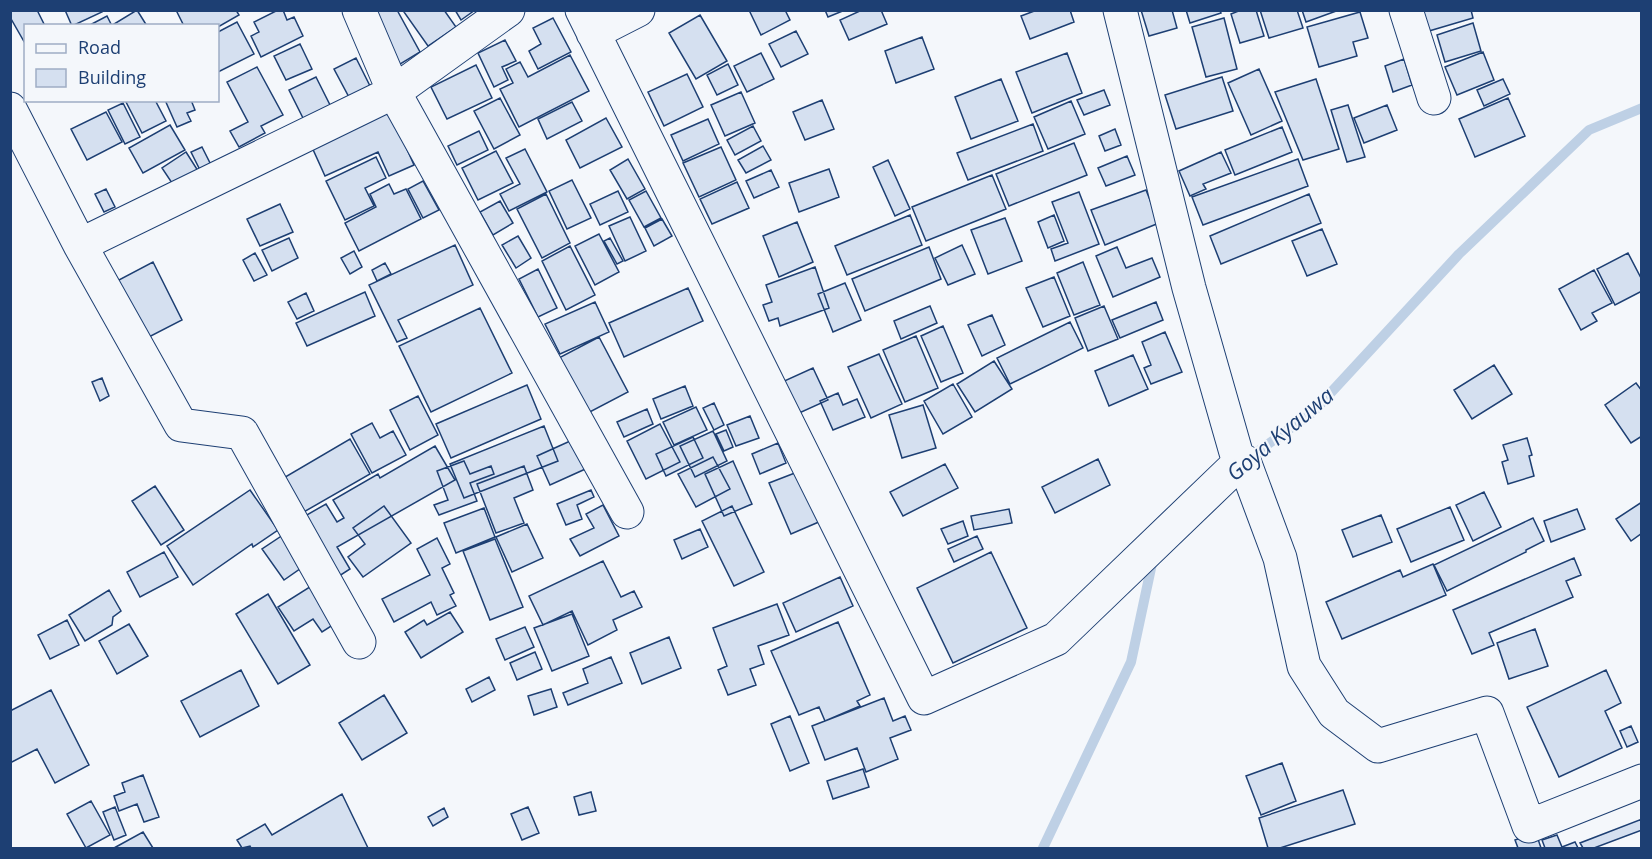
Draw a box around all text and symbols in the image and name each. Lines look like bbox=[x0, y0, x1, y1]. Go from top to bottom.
legend bbox=[24, 24, 219, 102]
text: Road bbox=[78, 35, 121, 59]
text: Building bbox=[78, 65, 146, 89]
water label: Goya Kyauwa bbox=[1219, 380, 1339, 487]

